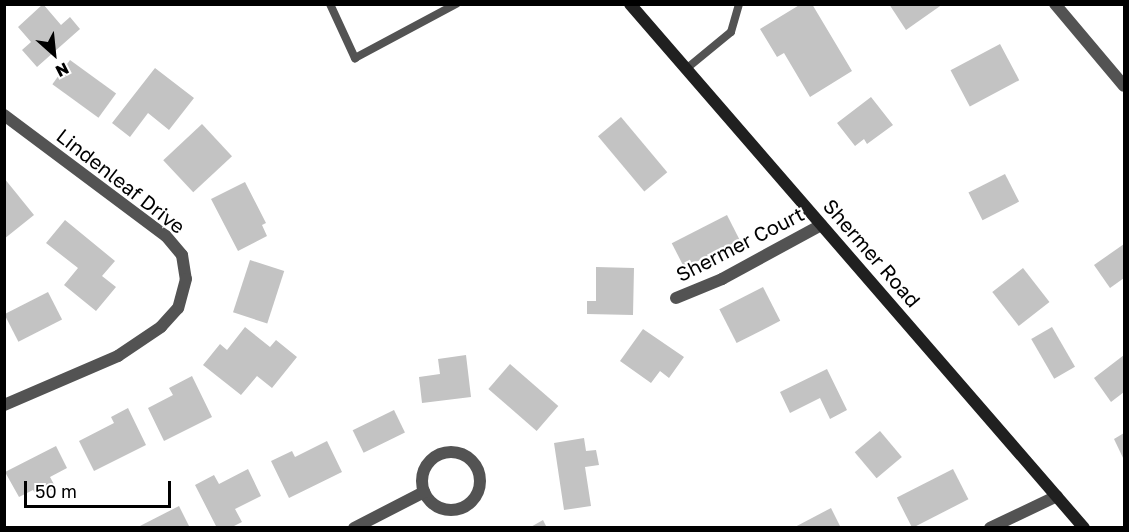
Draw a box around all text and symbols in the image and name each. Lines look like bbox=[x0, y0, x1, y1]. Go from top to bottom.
north arrow bbox=[24, 24, 84, 84]
text: N bbox=[52, 58, 72, 82]
street label: Lindenleaf Drive bbox=[52, 123, 190, 239]
street label: Shermer Road bbox=[818, 194, 926, 312]
street label: Shermer Court bbox=[672, 201, 808, 287]
scale bar bbox=[27, 469, 174, 507]
text: 50 m bbox=[35, 480, 77, 502]

